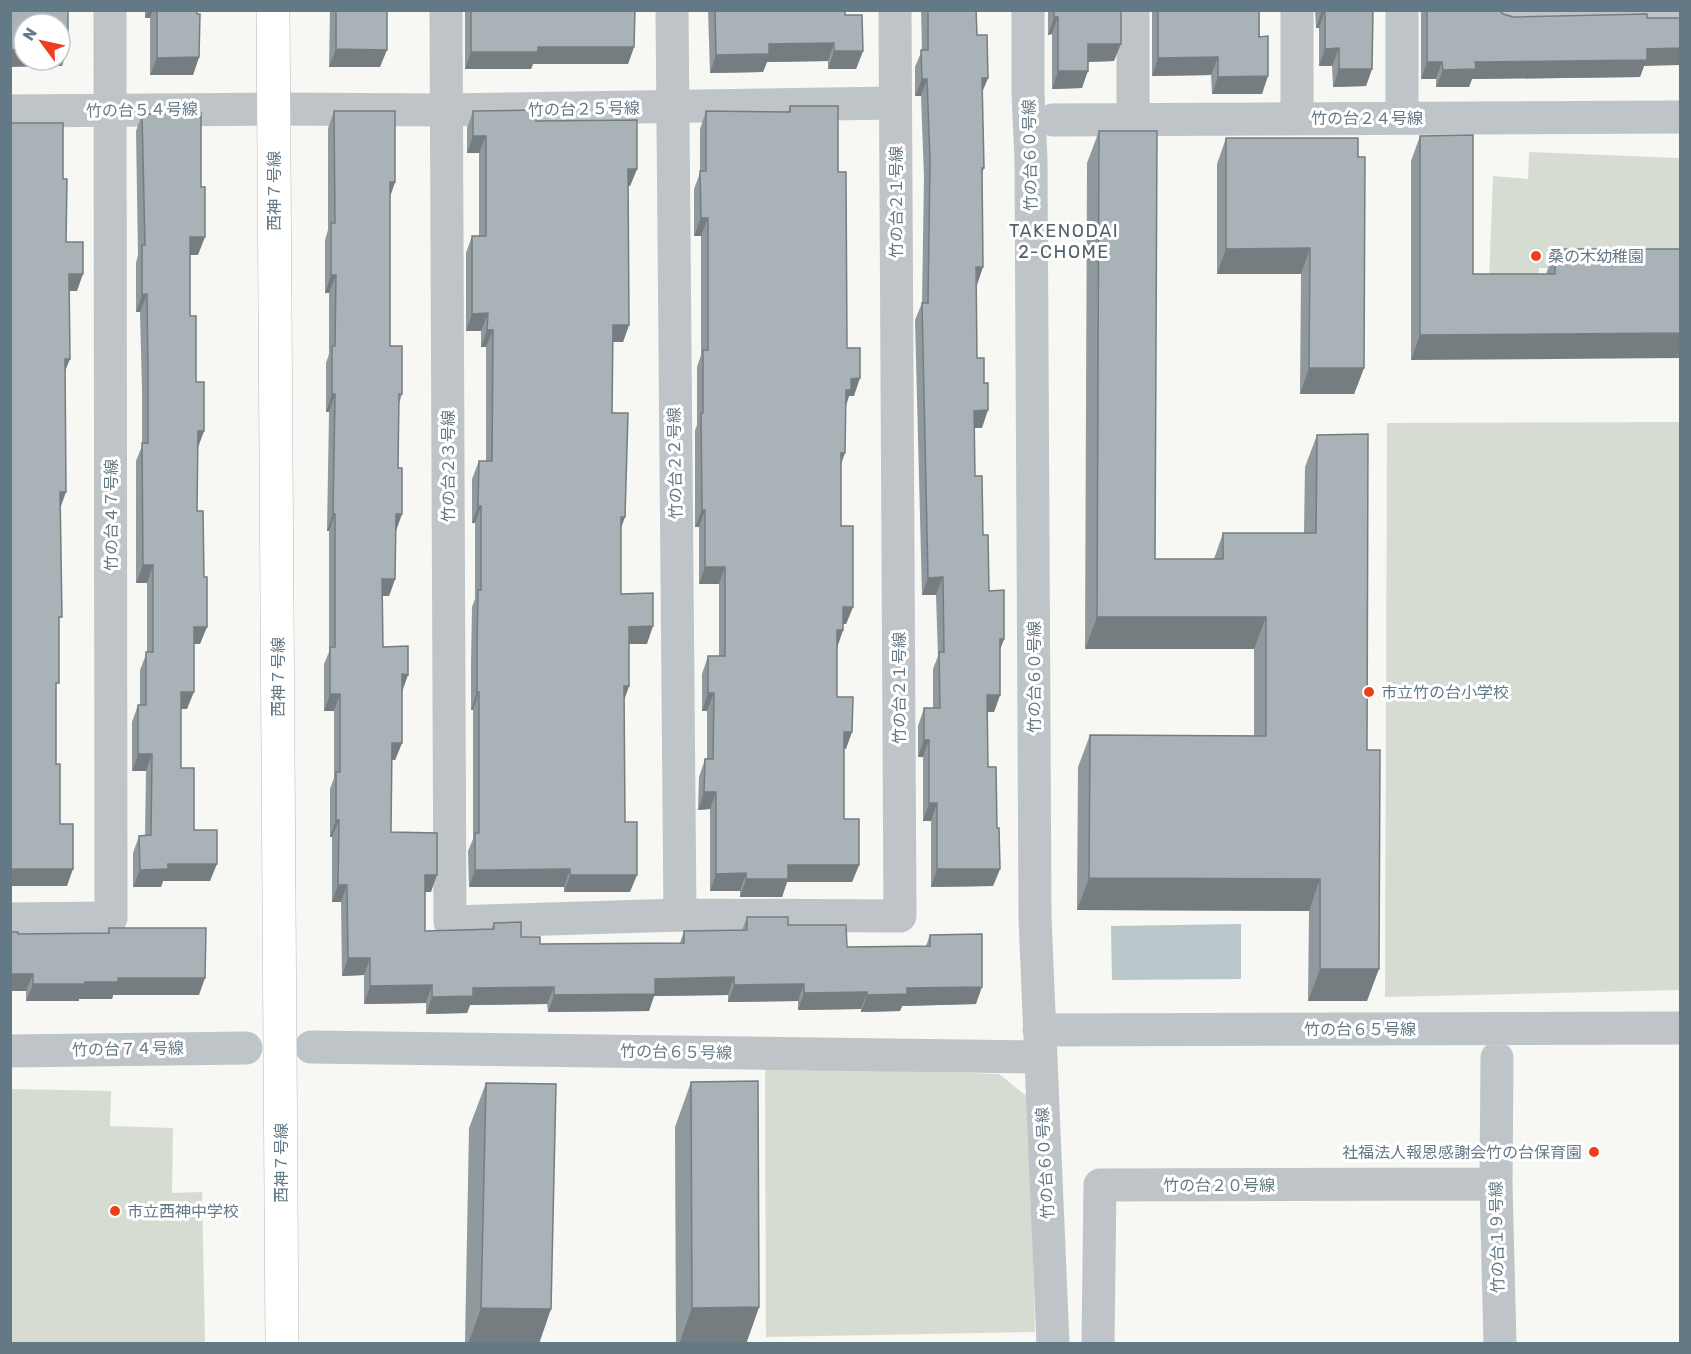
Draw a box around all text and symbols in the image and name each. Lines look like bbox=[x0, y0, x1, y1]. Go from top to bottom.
north arrow bbox=[12, 12, 72, 72]
text: N bbox=[19, 24, 41, 44]
street label: 竹の台２５号線 bbox=[528, 99, 640, 119]
street label: 竹の台６０号線 bbox=[1020, 99, 1040, 211]
street label: 竹の台５４号線 bbox=[86, 100, 198, 120]
street label: 竹の台２４号線 bbox=[1311, 109, 1423, 128]
street label: 竹の台２１号線 bbox=[887, 146, 906, 258]
street label: 西神７号線 bbox=[265, 151, 284, 231]
district label: TAKENODAI 2-CHOME bbox=[1009, 220, 1119, 263]
place label: 桑の木幼稚園 bbox=[1548, 247, 1644, 266]
marker: 桑の木幼稚園 bbox=[1529, 249, 1543, 263]
street label: 竹の台２２号線 bbox=[665, 407, 685, 519]
street label: 竹の台２３号線 bbox=[439, 410, 458, 522]
street label: 竹の台４７号線 bbox=[102, 459, 121, 571]
street label: 竹の台６０号線 bbox=[1025, 621, 1044, 733]
street label: 竹の台２１号線 bbox=[890, 632, 909, 744]
street label: 西神７号線 bbox=[269, 637, 288, 717]
place label: 市立竹の台小学校 bbox=[1381, 683, 1509, 702]
marker: 市立竹の台小学校 bbox=[1362, 685, 1376, 699]
street label: 竹の台６５号線 bbox=[1304, 1020, 1416, 1039]
street label: 竹の台７４号線 bbox=[72, 1039, 184, 1059]
street label: 竹の台６５号線 bbox=[620, 1042, 732, 1062]
street label: 竹の台６０号線 bbox=[1033, 1107, 1057, 1219]
street label: 西神７号線 bbox=[272, 1123, 291, 1203]
place label: 社福法人報恩感謝会竹の台保育園 bbox=[1342, 1143, 1582, 1162]
marker: 社福法人報恩感謝会竹の台保育園 bbox=[1587, 1145, 1601, 1159]
street label: 竹の台２０号線 bbox=[1163, 1176, 1275, 1195]
street label: 竹の台１９号線 bbox=[1487, 1181, 1507, 1293]
place label: 市立西神中学校 bbox=[127, 1202, 239, 1221]
marker: 市立西神中学校 bbox=[108, 1204, 122, 1218]

